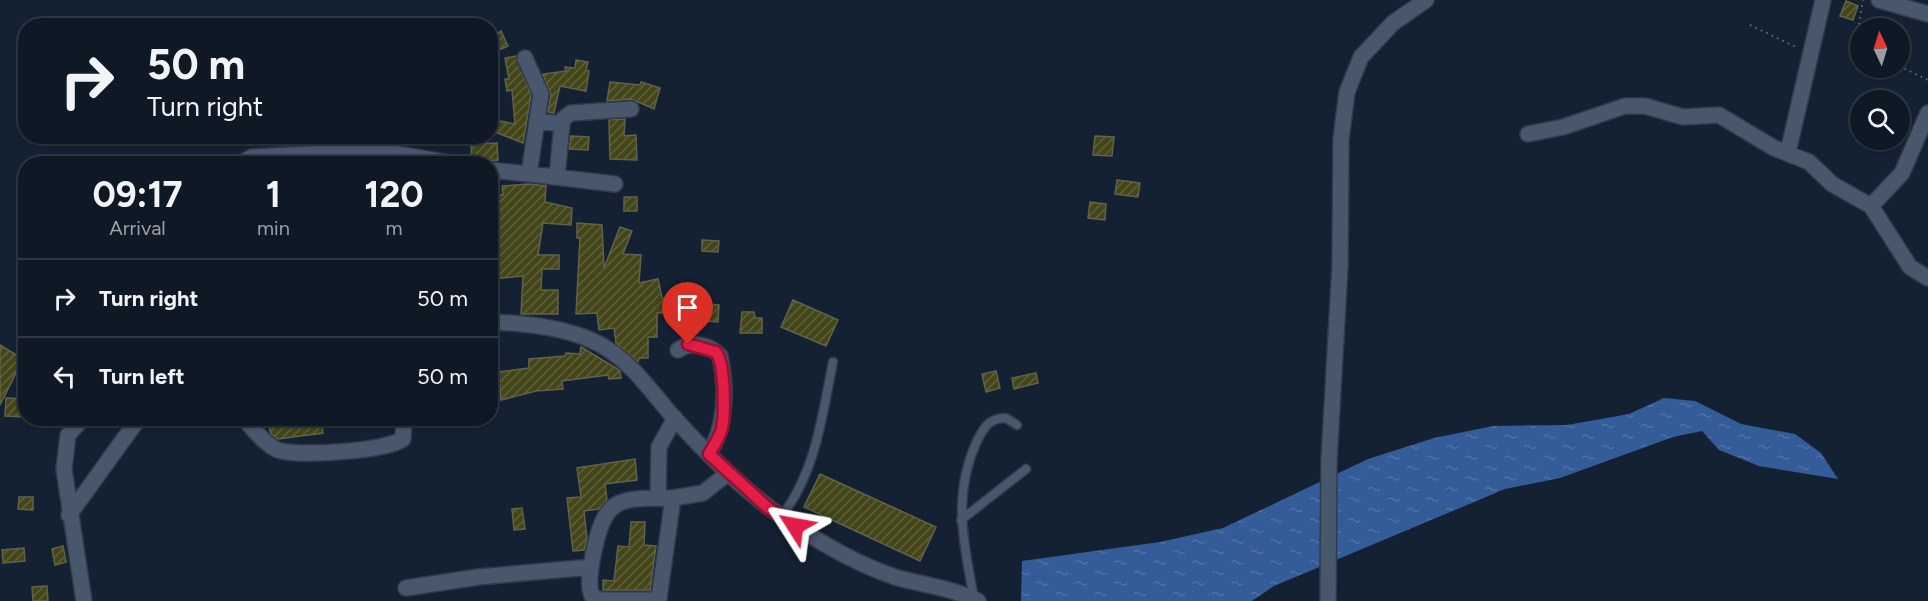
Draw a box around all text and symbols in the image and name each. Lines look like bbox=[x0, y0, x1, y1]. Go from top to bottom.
north arrow bbox=[1850, 18, 1910, 78]
map controls bbox=[1850, 18, 1910, 150]
text: 50 m bbox=[147, 39, 245, 90]
icon: right bbox=[48, 42, 126, 120]
text: Turn right bbox=[147, 90, 263, 123]
button: search bbox=[1850, 90, 1910, 150]
text: 09:17 bbox=[92, 173, 183, 216]
text: 1 bbox=[266, 173, 281, 216]
text: 120 bbox=[364, 173, 424, 216]
text: Arrival bbox=[109, 216, 166, 240]
text: min bbox=[257, 216, 290, 240]
text: m bbox=[385, 216, 402, 240]
icon: right bbox=[48, 282, 81, 315]
pin bbox=[662, 282, 713, 344]
text: Turn right bbox=[99, 285, 198, 312]
text: 50 m bbox=[417, 285, 468, 312]
icon: arrive bbox=[671, 291, 704, 324]
icon: left bbox=[48, 360, 81, 393]
text: Turn left bbox=[99, 363, 185, 390]
text: 50 m bbox=[417, 363, 468, 390]
position arrow bbox=[763, 494, 827, 558]

